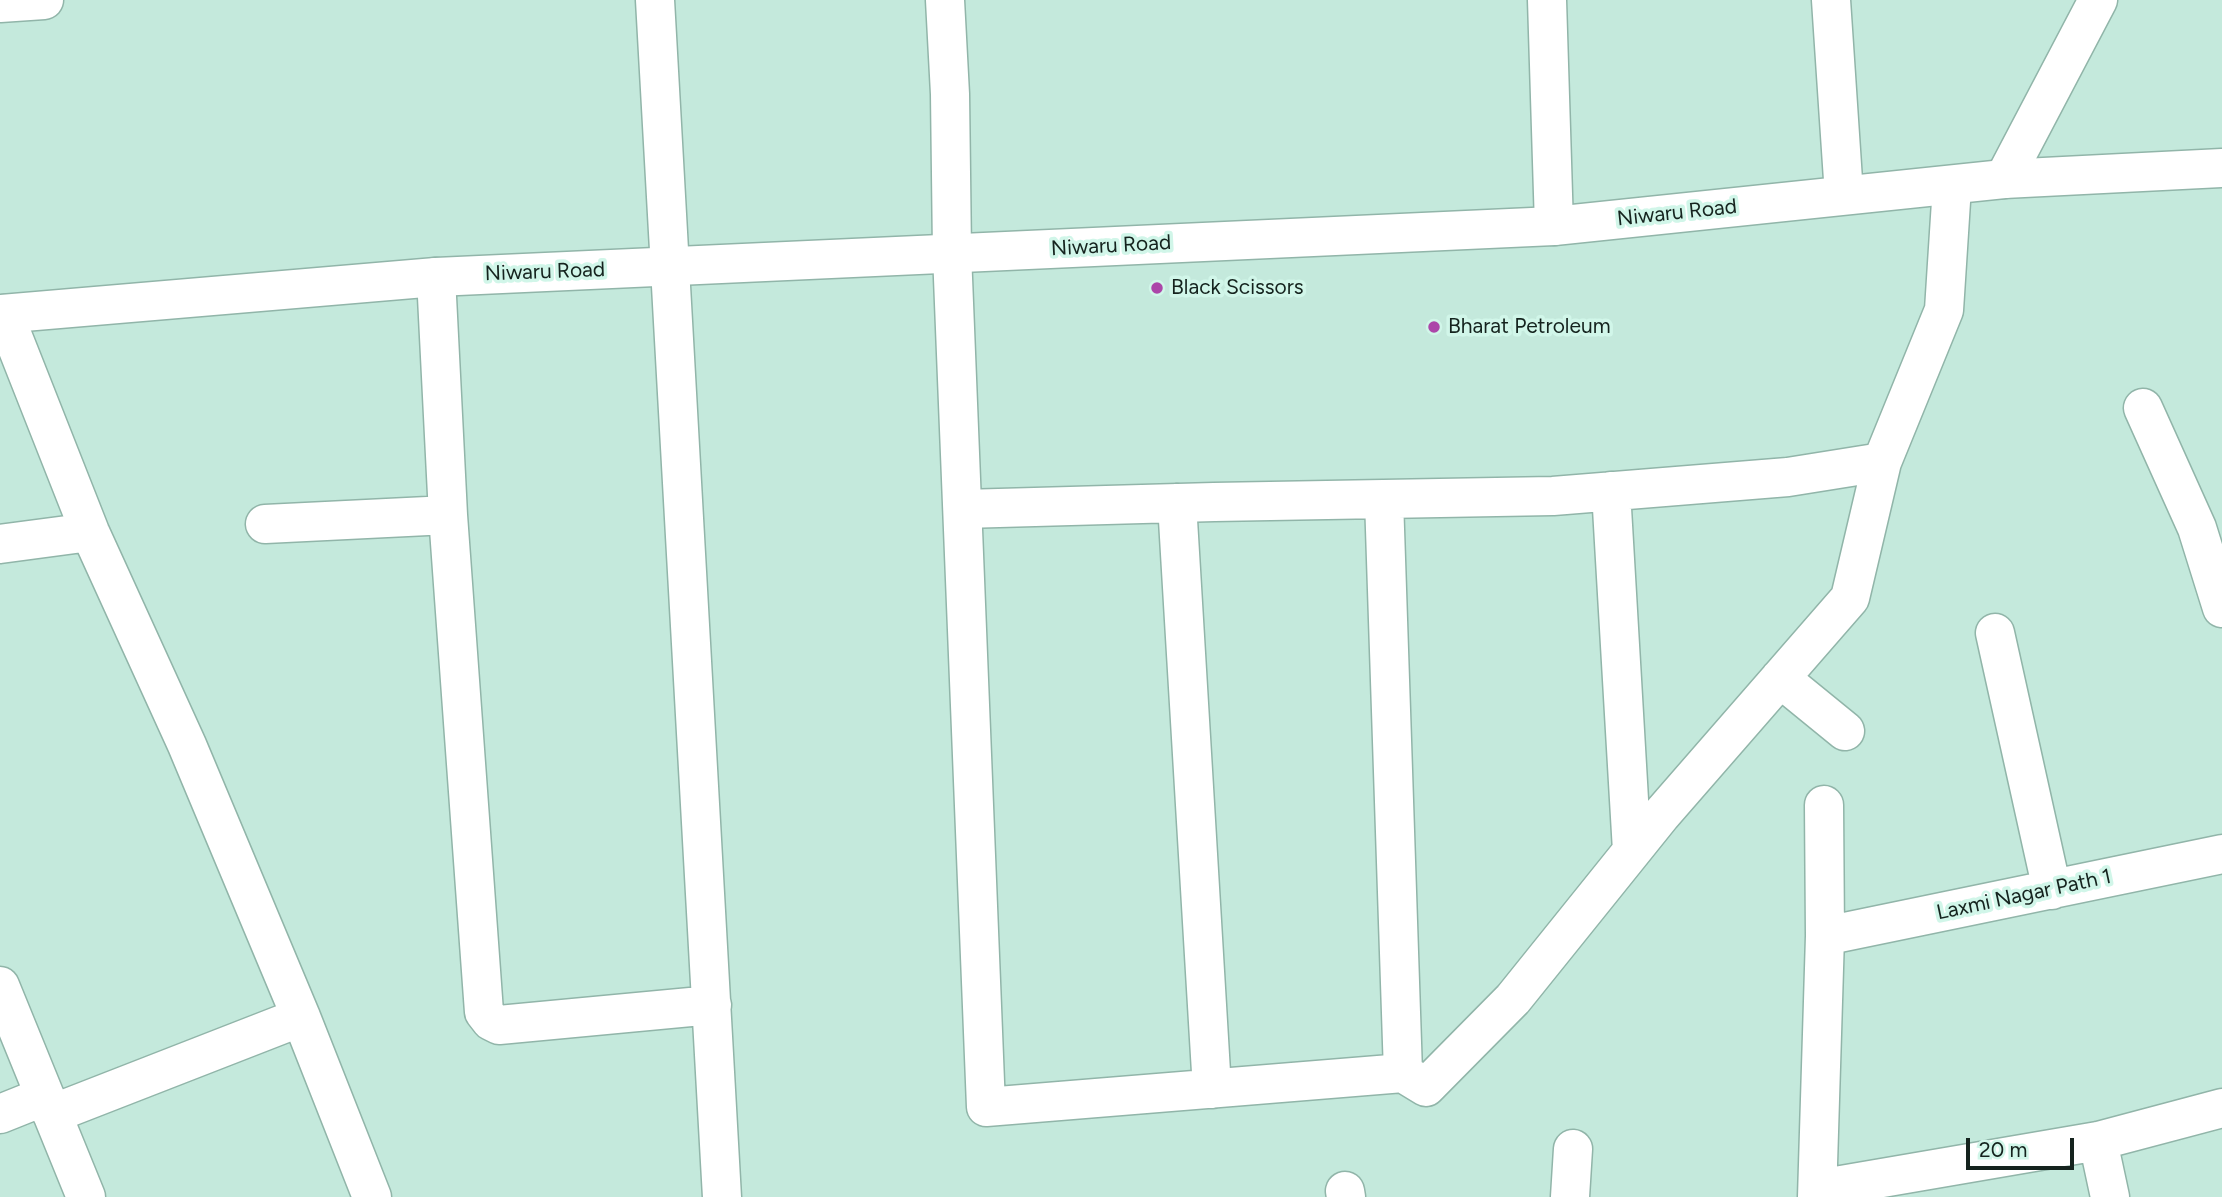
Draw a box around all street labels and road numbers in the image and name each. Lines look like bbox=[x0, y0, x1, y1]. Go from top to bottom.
street label: Niwaru Road bbox=[1616, 194, 1738, 232]
street label: Niwaru Road bbox=[1050, 230, 1172, 262]
street label: Niwaru Road bbox=[484, 257, 606, 287]
street label: Laxmi Nagar Path 1 bbox=[1934, 864, 2114, 926]

